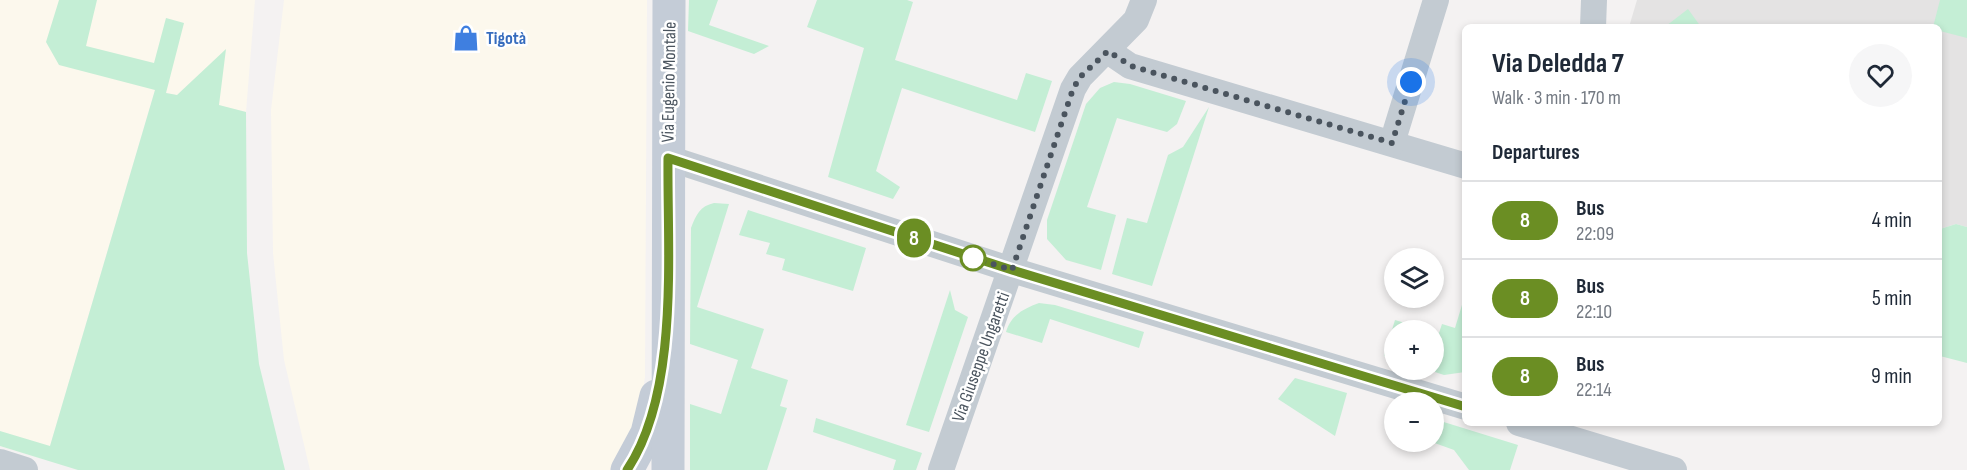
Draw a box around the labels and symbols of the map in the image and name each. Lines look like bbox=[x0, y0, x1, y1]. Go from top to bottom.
street label: Via Eugenio Montale bbox=[657, 21, 681, 143]
shop icon: Tigotà bbox=[451, 23, 481, 53]
place label: Tigotà bbox=[486, 28, 526, 49]
your location bbox=[1396, 67, 1426, 97]
line badge: 8 bbox=[894, 218, 934, 258]
unlabelled marker bbox=[960, 245, 986, 271]
street label: Via Giuseppe Ungaretti bbox=[948, 289, 1014, 425]

